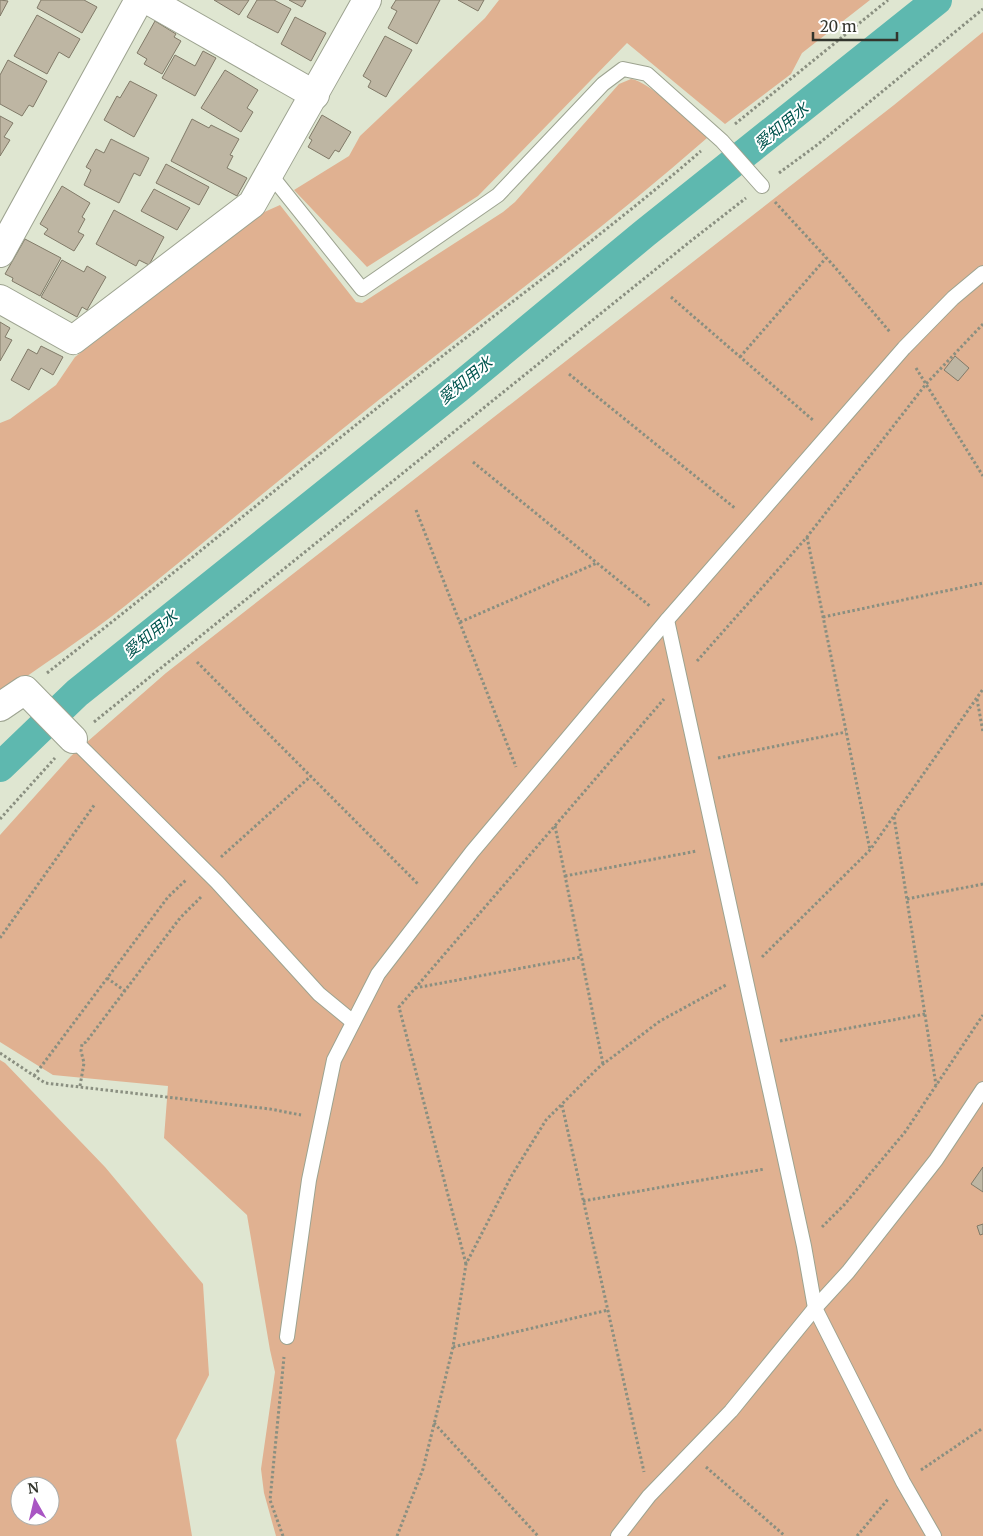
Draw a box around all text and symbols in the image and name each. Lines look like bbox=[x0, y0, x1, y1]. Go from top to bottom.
scale bar bbox=[813, 10, 897, 42]
text: 20 m bbox=[820, 17, 857, 36]
water label: 愛知用水 bbox=[750, 97, 814, 154]
water label: 愛知用水 bbox=[434, 351, 498, 408]
water label: 愛知用水 bbox=[119, 605, 183, 662]
north arrow bbox=[10, 1476, 60, 1526]
text: N bbox=[26, 1478, 40, 1498]

